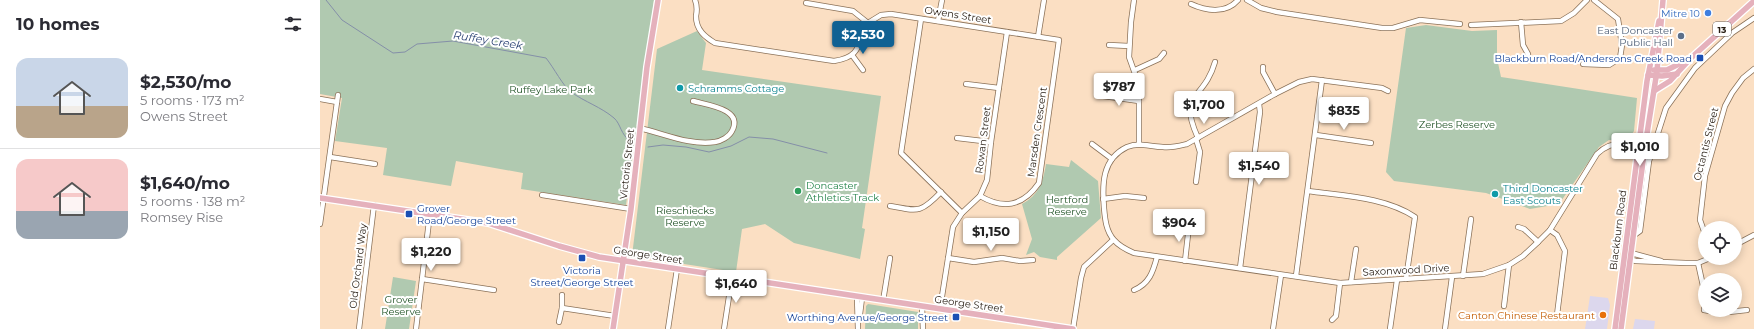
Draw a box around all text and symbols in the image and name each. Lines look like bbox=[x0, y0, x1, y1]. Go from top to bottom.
street label: Owens Street bbox=[924, 3, 992, 27]
place label: Mitre 10 bbox=[1661, 7, 1700, 20]
marker: Mitre 10 bbox=[1703, 8, 1713, 18]
icon: filters bbox=[282, 13, 304, 35]
text: 10 homes bbox=[16, 14, 100, 34]
pin: $2,530 bbox=[830, 21, 896, 55]
road number: 13 bbox=[1713, 22, 1731, 36]
place label: East Doncaster Public Hall bbox=[1597, 24, 1673, 49]
text: $2,530 bbox=[841, 26, 885, 42]
water label: Ruffey Creek bbox=[452, 28, 524, 52]
marker: East Doncaster Public Hall bbox=[1676, 31, 1686, 41]
place label: Blackburn Road/Andersons Creek Road bbox=[1494, 52, 1692, 65]
marker: Blackburn Road/Andersons Creek Road bbox=[1695, 53, 1705, 63]
text: $2,530/mo bbox=[140, 72, 231, 92]
pin: $787 bbox=[1095, 73, 1143, 107]
icon: home bbox=[48, 74, 96, 122]
text: $787 bbox=[1103, 78, 1135, 94]
place label: Schramms Cottage bbox=[688, 82, 784, 95]
park label: Ruffey Lake Park bbox=[509, 83, 593, 96]
marker: Schramms Cottage bbox=[675, 83, 685, 93]
street label: Marsden Crescent bbox=[1024, 86, 1050, 178]
pin: $1,700 bbox=[1171, 91, 1237, 125]
text: 5 rooms · 173 m² bbox=[140, 92, 245, 108]
text: $1,700 bbox=[1183, 96, 1225, 112]
pin: $835 bbox=[1320, 97, 1368, 131]
text: $835 bbox=[1328, 102, 1360, 118]
street label: Rowan Street bbox=[972, 106, 994, 174]
street label: Octantis Street bbox=[1691, 106, 1721, 182]
text: Owens Street bbox=[140, 108, 228, 124]
park label: Zerbes Reserve bbox=[1419, 118, 1495, 131]
street label: Victoria Street bbox=[617, 128, 637, 200]
pin: $1,010 bbox=[1607, 133, 1673, 167]
text: $1,010 bbox=[1620, 138, 1660, 154]
pin: $1,540 bbox=[1226, 152, 1292, 186]
text: $1,540 bbox=[1238, 157, 1280, 173]
text: $1,640/mo bbox=[140, 173, 230, 193]
icon: home bbox=[48, 175, 96, 223]
place label: Doncaster Athletics Track bbox=[806, 179, 879, 204]
place label: Third Doncaster East Scouts bbox=[1503, 182, 1583, 207]
marker: Doncaster Athletics Track bbox=[793, 186, 803, 196]
marker: Third Doncaster East Scouts bbox=[1490, 189, 1500, 199]
street label: Blackburn Road bbox=[1607, 189, 1629, 271]
text: 5 rooms · 138 m² bbox=[140, 193, 245, 209]
park label: Hertford Reserve bbox=[1046, 193, 1088, 218]
place label: Grover Road/George Street bbox=[417, 202, 516, 227]
park label: Rieschiecks Reserve bbox=[656, 204, 714, 229]
text: Romsey Rise bbox=[140, 209, 223, 225]
marker: Grover Road/George Street bbox=[404, 209, 414, 219]
pin: $904 bbox=[1155, 209, 1203, 243]
text: $904 bbox=[1162, 214, 1196, 230]
pin: $1,150 bbox=[958, 218, 1024, 252]
map controls bbox=[1698, 221, 1742, 317]
button: locate bbox=[1698, 221, 1742, 265]
street label: Old Orchard Way bbox=[346, 222, 370, 309]
text: $1,150 bbox=[972, 223, 1010, 239]
pin: $1,220 bbox=[398, 238, 464, 272]
text: $1,220 bbox=[411, 243, 451, 259]
street label: George Street bbox=[613, 243, 683, 267]
marker: Victoria Street/George Street bbox=[577, 253, 587, 263]
street label: Saxonwood Drive bbox=[1362, 261, 1450, 279]
place label: Victoria Street/George Street bbox=[530, 264, 634, 289]
pin: $1,640 bbox=[703, 270, 769, 304]
button: layers bbox=[1698, 273, 1742, 317]
text: $1,640 bbox=[715, 275, 757, 291]
park label: Grover Reserve bbox=[381, 293, 421, 318]
street label: George Street bbox=[934, 293, 1004, 315]
place label: Canton Chinese Restaurant bbox=[1458, 309, 1595, 322]
marker: Canton Chinese Restaurant bbox=[1598, 310, 1608, 320]
place label: Worthing Avenue/George Street bbox=[787, 311, 948, 324]
marker: Worthing Avenue/George Street bbox=[951, 312, 961, 322]

